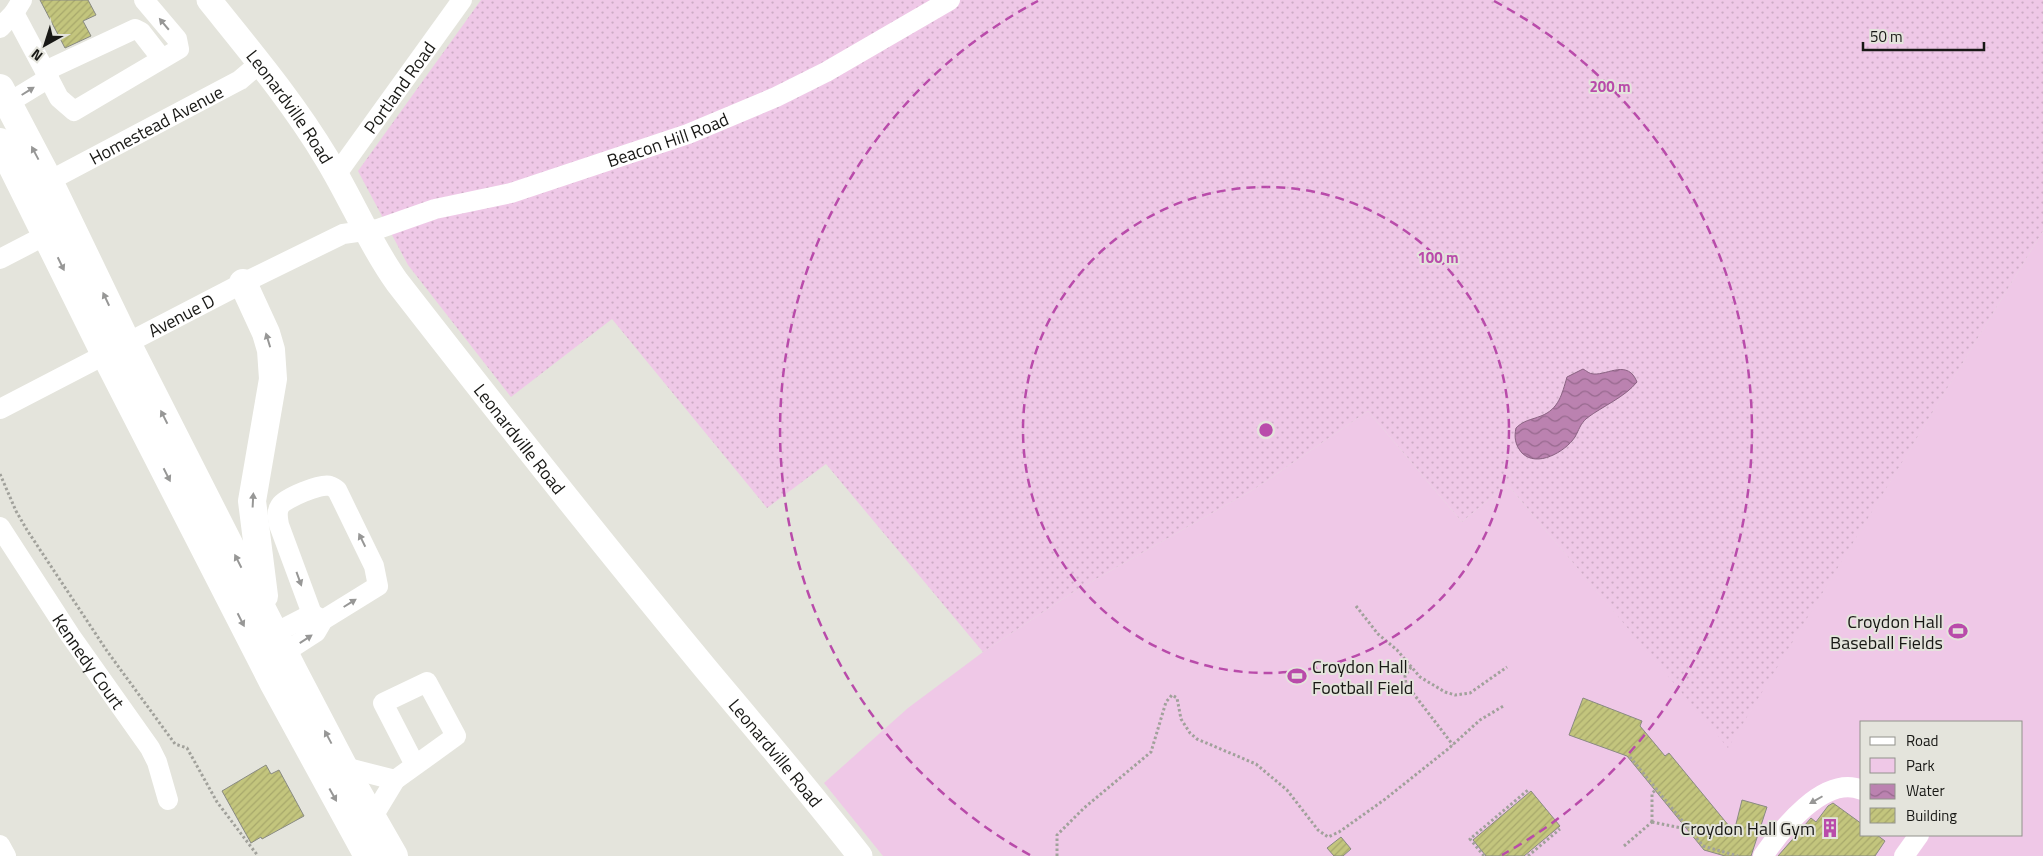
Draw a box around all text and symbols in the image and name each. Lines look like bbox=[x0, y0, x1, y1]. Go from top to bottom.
one-way arrow bbox=[158, 17, 169, 30]
north arrow bbox=[20, 20, 70, 70]
scale bar bbox=[1863, 20, 1984, 52]
text: 50 m bbox=[1870, 25, 1903, 48]
street label: Portland Road bbox=[357, 36, 442, 139]
text: N bbox=[26, 44, 47, 67]
street label: Leonardville Road bbox=[240, 44, 340, 169]
text: 200 m bbox=[1589, 75, 1631, 98]
street label: Homestead Avenue bbox=[84, 78, 228, 171]
one-way arrow bbox=[22, 86, 35, 95]
street label: Beacon Hill Road bbox=[603, 105, 733, 174]
one-way arrow bbox=[30, 146, 39, 160]
text: 100 m bbox=[1417, 246, 1459, 269]
one-way arrow bbox=[57, 257, 65, 271]
street label: Avenue D bbox=[143, 287, 219, 344]
one-way arrow bbox=[101, 292, 109, 306]
one-way arrow bbox=[263, 332, 271, 347]
street label: Leonardville Road bbox=[468, 378, 572, 500]
one-way arrow bbox=[160, 409, 168, 424]
centre of rings bbox=[1257, 421, 1275, 439]
one-way arrow bbox=[163, 468, 171, 482]
one-way arrow bbox=[249, 492, 257, 508]
one-way arrow bbox=[357, 533, 365, 547]
one-way arrow bbox=[234, 554, 242, 569]
one-way arrow bbox=[296, 572, 303, 587]
one-way arrow bbox=[344, 598, 357, 608]
street label: Kennedy Court bbox=[46, 608, 132, 715]
place label: Croydon Hall Baseball Fields bbox=[1830, 608, 1943, 656]
one-way arrow bbox=[237, 612, 245, 627]
sports icon: Croydon Hall Baseball Fields bbox=[1947, 620, 1969, 642]
one-way arrow bbox=[299, 634, 313, 643]
place label: Croydon Hall Football Field bbox=[1312, 653, 1413, 701]
sports icon: Croydon Hall Football Field bbox=[1286, 665, 1308, 687]
street label: Leonardville Road bbox=[723, 692, 829, 813]
legend bbox=[1860, 721, 2023, 836]
text: Road bbox=[1906, 729, 1938, 752]
one-way arrow bbox=[324, 730, 332, 744]
text: Park bbox=[1906, 754, 1935, 777]
text: Water bbox=[1906, 779, 1945, 802]
one-way arrow bbox=[329, 787, 337, 802]
one-way arrow bbox=[1808, 796, 1823, 804]
text: Building bbox=[1906, 804, 1957, 827]
place label: Croydon Hall Gym bbox=[1681, 815, 1815, 842]
building icon: Croydon Hall Gym bbox=[1819, 817, 1841, 839]

